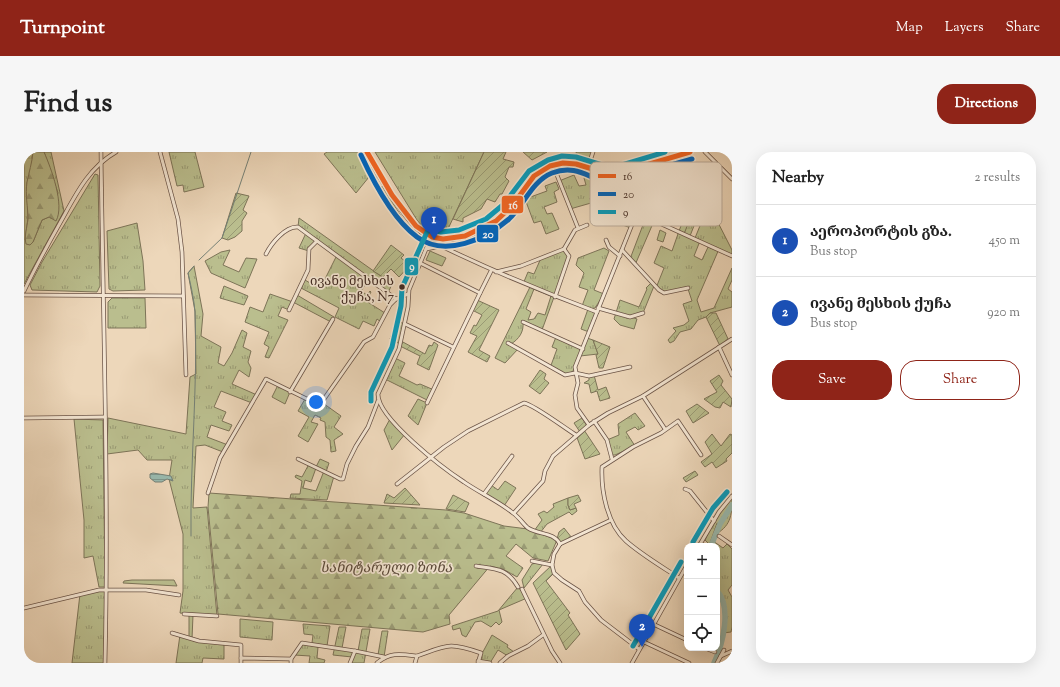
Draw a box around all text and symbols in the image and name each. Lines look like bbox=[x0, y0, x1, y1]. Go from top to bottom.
text: Turnpoint bbox=[20, 15, 105, 42]
text: Map bbox=[896, 18, 923, 38]
text: Layers bbox=[945, 18, 983, 38]
text: Share bbox=[1005, 18, 1040, 38]
text: Find us bbox=[24, 84, 112, 124]
button: Directions bbox=[937, 84, 1036, 124]
legend bbox=[590, 162, 722, 226]
text: Nearby bbox=[772, 166, 824, 190]
text: 16 bbox=[623, 169, 632, 185]
text: 2 results bbox=[975, 169, 1020, 187]
text: 20 bbox=[623, 187, 634, 203]
line badge: 16 bbox=[501, 195, 524, 214]
text: 16 bbox=[507, 198, 518, 214]
text: 9 bbox=[623, 205, 628, 221]
pin: 1 bbox=[421, 207, 447, 240]
text: აეროპორტის გზა. bbox=[810, 222, 952, 243]
line badge: 20 bbox=[476, 224, 499, 243]
text: 20 bbox=[483, 227, 494, 243]
text: 1 bbox=[783, 232, 787, 250]
text: 450 m bbox=[989, 232, 1020, 250]
text: Bus stop bbox=[810, 243, 857, 261]
line badge: 9 bbox=[404, 257, 419, 276]
text: 9 bbox=[409, 259, 415, 275]
place label: ივანე მესხის ქუჩა, N7 bbox=[310, 273, 394, 307]
marker: ივანე მესხის ქუჩა, N7 bbox=[397, 282, 407, 292]
text: ივანე მესხის ქუჩა bbox=[810, 294, 952, 315]
text: 2 bbox=[782, 304, 788, 322]
text: 920 m bbox=[987, 304, 1020, 322]
text: Bus stop bbox=[810, 315, 857, 333]
button: Save bbox=[772, 360, 892, 400]
button: Share bbox=[900, 360, 1020, 400]
your location bbox=[306, 392, 326, 412]
map controls bbox=[684, 543, 720, 651]
button: + bbox=[684, 543, 720, 579]
park label: სანიტარული ზონა bbox=[320, 559, 453, 579]
button: − bbox=[684, 579, 720, 615]
pin: 2 bbox=[629, 614, 655, 647]
button: locate bbox=[684, 615, 720, 651]

